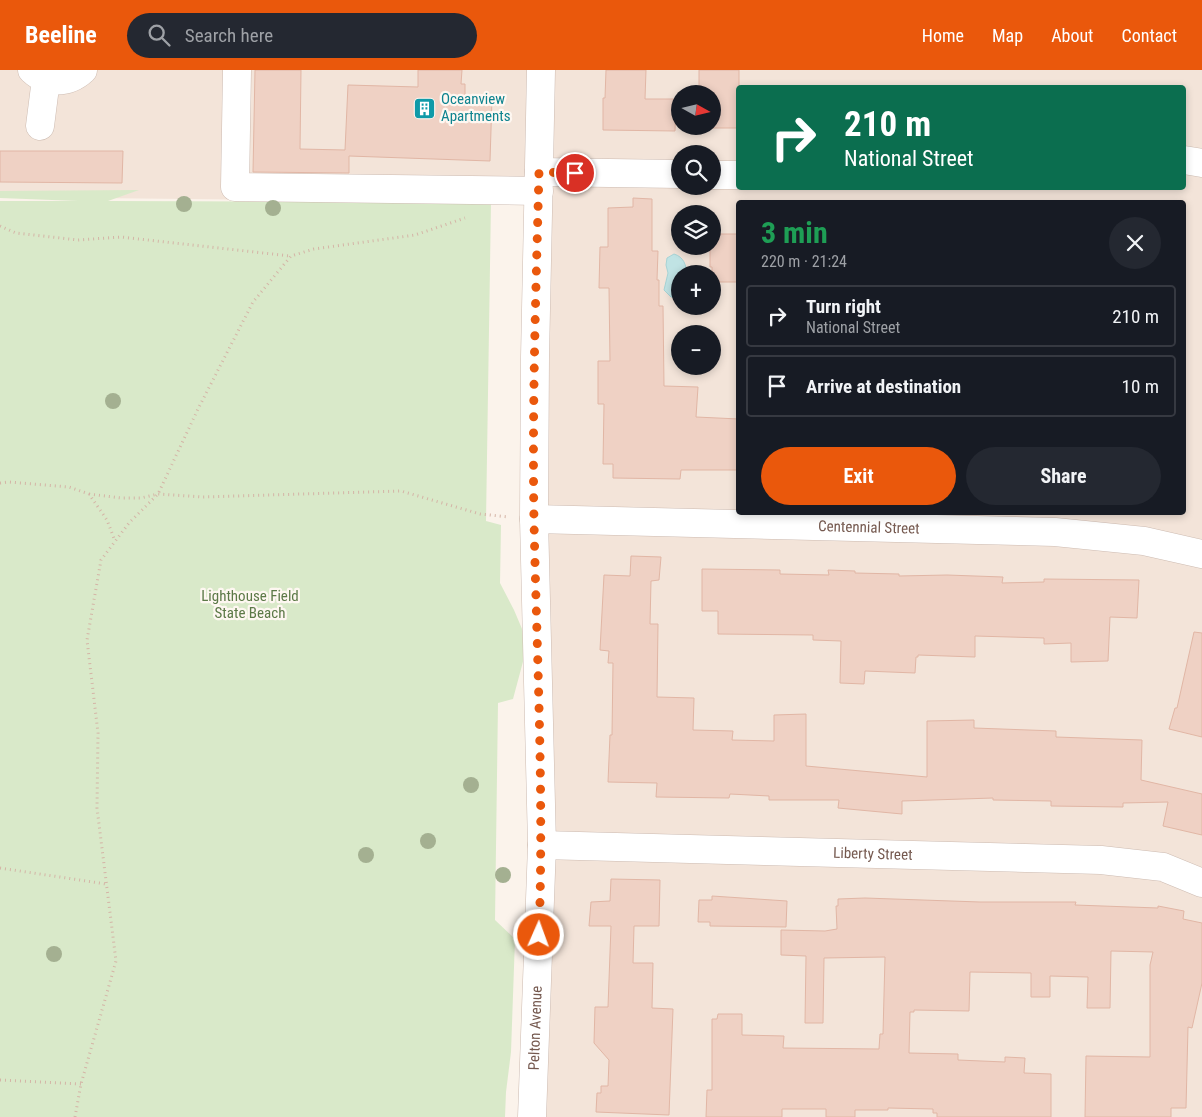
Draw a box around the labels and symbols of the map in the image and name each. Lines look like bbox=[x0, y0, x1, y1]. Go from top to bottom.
north arrow bbox=[671, 85, 721, 135]
place label: Oceanview Apartments bbox=[441, 90, 511, 125]
building icon: Oceanview Apartments bbox=[413, 96, 437, 120]
pin bbox=[554, 152, 596, 194]
street label: Centennial Street bbox=[818, 517, 920, 538]
park label: Lighthouse Field State Beach bbox=[201, 587, 299, 622]
street label: Liberty Street bbox=[833, 844, 913, 864]
position arrow bbox=[512, 908, 564, 960]
street label: Pelton Avenue bbox=[525, 986, 546, 1071]

